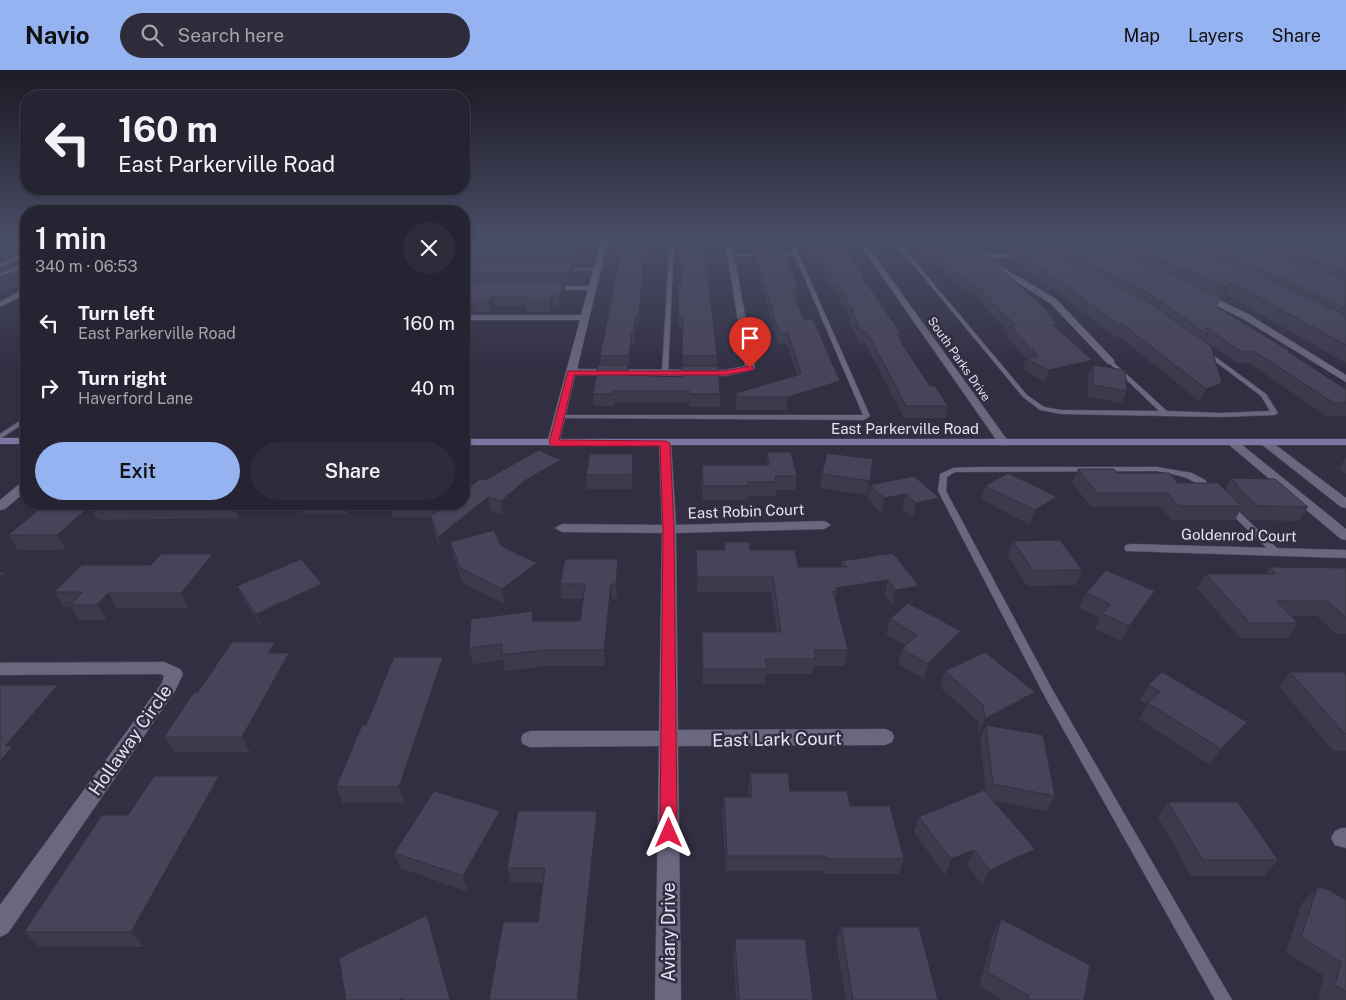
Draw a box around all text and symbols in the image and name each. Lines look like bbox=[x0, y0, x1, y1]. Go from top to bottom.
search box bbox=[120, 13, 470, 58]
text: Navio bbox=[25, 21, 90, 49]
icon: search bbox=[138, 21, 166, 49]
text: Search here bbox=[178, 24, 284, 46]
text: Map bbox=[1124, 25, 1160, 46]
text: Layers bbox=[1188, 25, 1244, 46]
text: Share bbox=[1272, 25, 1321, 46]
text: 160 m bbox=[118, 109, 218, 150]
icon: left bbox=[35, 110, 100, 175]
text: East Parkerville Road bbox=[118, 151, 335, 177]
text: 1 min bbox=[35, 220, 106, 256]
button: close bbox=[403, 222, 455, 274]
text: 340 m · 06:53 bbox=[35, 257, 138, 276]
text: Turn left bbox=[78, 302, 155, 324]
icon: left bbox=[35, 309, 63, 337]
text: 160 m bbox=[403, 312, 455, 334]
street label: South Parks Drive bbox=[925, 314, 993, 404]
pin bbox=[729, 317, 771, 368]
text: East Parkerville Road bbox=[78, 324, 236, 343]
icon: arrive bbox=[736, 324, 764, 352]
text: Turn right bbox=[78, 367, 167, 389]
icon: right bbox=[35, 374, 63, 402]
text: 40 m bbox=[410, 377, 455, 399]
text: Haverford Lane bbox=[78, 389, 193, 408]
street label: East Parkerville Road bbox=[831, 420, 979, 437]
button: Exit bbox=[35, 442, 240, 500]
button: Share bbox=[250, 442, 455, 500]
street label: East Robin Court bbox=[687, 500, 805, 522]
street label: Goldenrod Court bbox=[1181, 525, 1297, 545]
street label: Hollaway Circle bbox=[84, 681, 176, 799]
street label: East Lark Court bbox=[712, 727, 842, 751]
position arrow bbox=[642, 806, 694, 858]
street label: Aviary Drive bbox=[658, 882, 679, 982]

